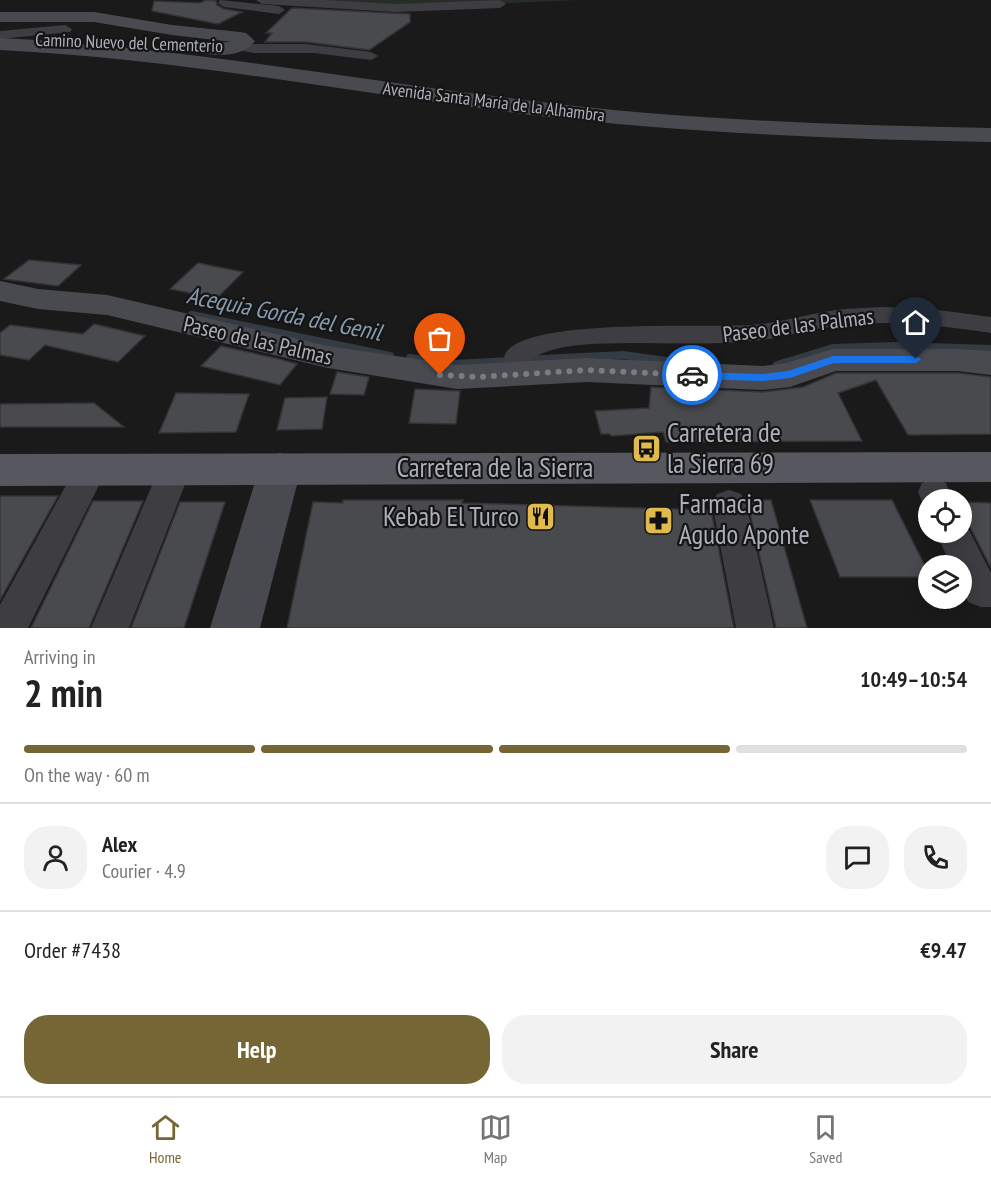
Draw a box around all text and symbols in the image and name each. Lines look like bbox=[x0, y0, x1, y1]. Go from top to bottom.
street label: Camino Nuevo del Cementerio bbox=[35, 28, 224, 57]
street label: Avenida Santa María de la Alhambra bbox=[382, 76, 606, 127]
water label: Acequia Gorda del Genil bbox=[184, 279, 386, 348]
pin bbox=[890, 297, 941, 359]
street label: Paseo de las Palmas bbox=[721, 302, 875, 348]
icon: home bbox=[899, 306, 932, 339]
street label: Paseo de las Palmas bbox=[181, 309, 335, 371]
pin bbox=[414, 313, 465, 375]
icon: bag bbox=[423, 322, 456, 355]
courier bbox=[662, 345, 722, 405]
icon: car bbox=[676, 359, 709, 392]
place label: Carretera de la Sierra 69 bbox=[667, 415, 781, 480]
bus stop icon: Carretera de la Sierra 69 bbox=[630, 433, 662, 465]
street label: Carretera de la Sierra bbox=[397, 450, 593, 484]
place label: Farmacia Agudo Aponte bbox=[679, 486, 810, 551]
map controls bbox=[918, 489, 972, 609]
button: locate bbox=[918, 489, 972, 543]
place label: Kebab El Turco bbox=[383, 499, 519, 533]
restaurant icon: Kebab El Turco bbox=[524, 501, 556, 533]
pharmacy icon: Farmacia Agudo Aponte bbox=[642, 504, 674, 536]
button: layers bbox=[918, 555, 972, 609]
text: Arriving in bbox=[24, 644, 96, 670]
text: 10:49–10:54 bbox=[860, 665, 967, 693]
text: 2 min bbox=[24, 667, 103, 718]
text: On the way · 60 m bbox=[24, 762, 150, 788]
button: person bbox=[24, 826, 87, 889]
button: chat bbox=[826, 826, 889, 889]
button: phone bbox=[904, 826, 967, 889]
text: Alex bbox=[102, 830, 137, 858]
text: Courier · 4.9 bbox=[102, 858, 186, 884]
text: Order #7438 bbox=[24, 936, 121, 964]
text: €9.47 bbox=[920, 936, 967, 964]
button: Help bbox=[24, 1015, 490, 1084]
button: Share bbox=[502, 1015, 967, 1084]
tab: Home bbox=[149, 1111, 182, 1167]
tab: Map bbox=[479, 1111, 512, 1167]
tab: Saved bbox=[809, 1111, 842, 1167]

